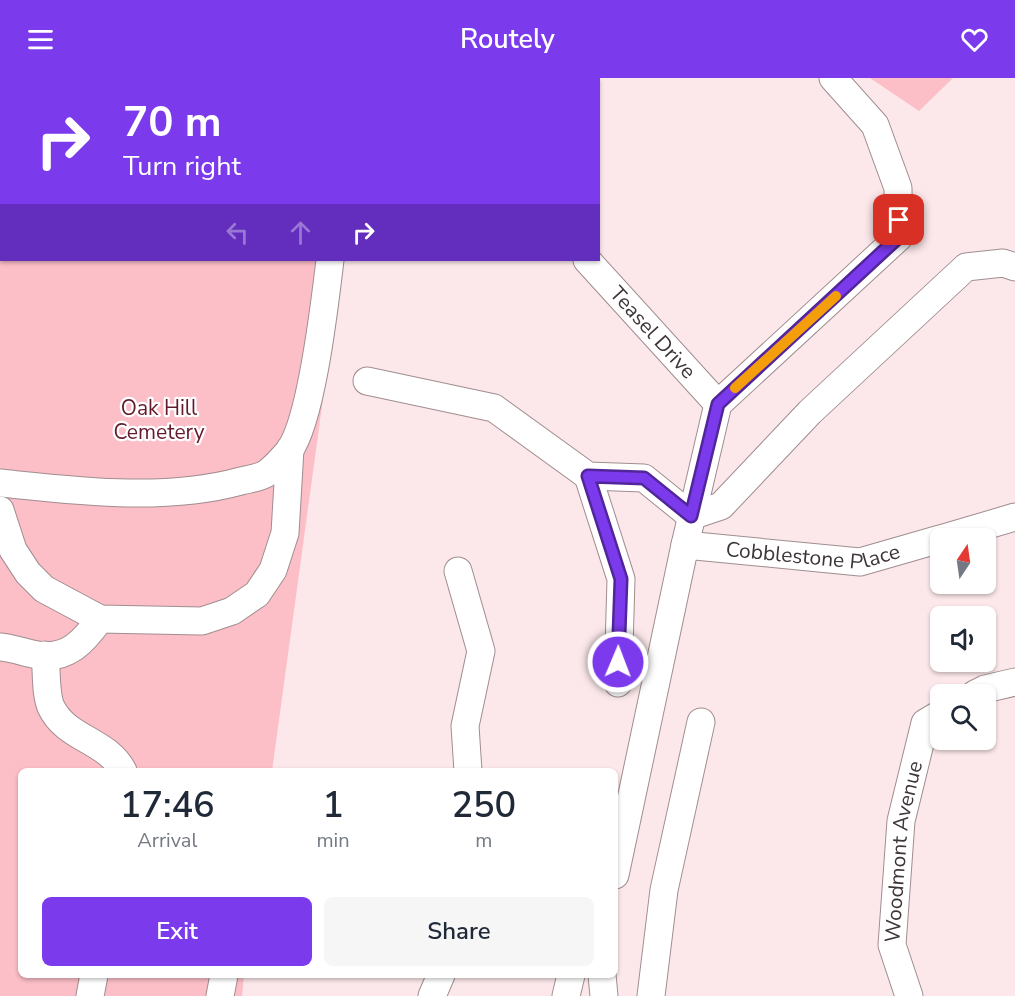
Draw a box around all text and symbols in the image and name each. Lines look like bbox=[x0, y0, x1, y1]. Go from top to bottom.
text: Routely bbox=[460, 21, 555, 58]
icon: menu bbox=[24, 23, 57, 56]
icon: heart bbox=[958, 23, 991, 56]
text: 70 m bbox=[123, 94, 222, 151]
icon: right bbox=[24, 102, 102, 180]
text: Turn right bbox=[123, 148, 241, 185]
pin bbox=[873, 194, 924, 245]
icon: arrive bbox=[882, 203, 915, 236]
icon: left bbox=[221, 216, 254, 249]
icon: ahead bbox=[284, 216, 317, 249]
icon: right bbox=[347, 216, 380, 249]
street label: Teasel Drive bbox=[604, 280, 702, 385]
park label: Oak Hill Cemetery bbox=[113, 394, 205, 446]
north arrow bbox=[930, 528, 996, 594]
map controls bbox=[930, 528, 996, 750]
street label: Cobblestone Place bbox=[725, 535, 903, 576]
button: sound bbox=[930, 606, 996, 672]
position arrow bbox=[586, 630, 650, 694]
button: search bbox=[930, 684, 996, 750]
street label: Woodmont Avenue bbox=[878, 758, 929, 943]
text: 17:46 bbox=[120, 781, 215, 830]
text: 1 bbox=[322, 781, 344, 830]
text: 250 bbox=[451, 781, 516, 830]
text: Arrival bbox=[137, 827, 197, 854]
text: min bbox=[317, 827, 350, 854]
text: m bbox=[475, 827, 492, 854]
button: Exit bbox=[42, 897, 312, 966]
button: Share bbox=[324, 897, 594, 966]

